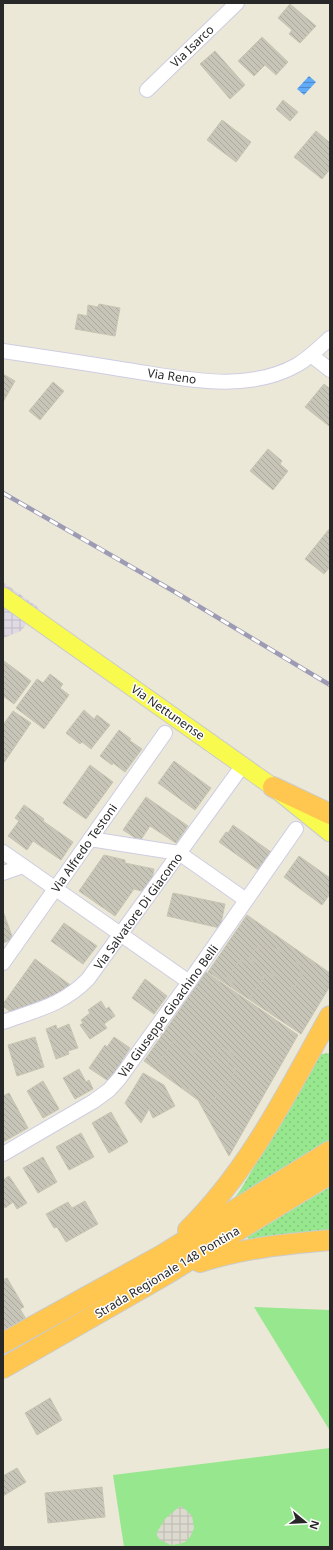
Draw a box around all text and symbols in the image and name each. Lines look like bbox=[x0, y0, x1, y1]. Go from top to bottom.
street label: Via Isarco bbox=[167, 21, 217, 71]
street label: Via Reno bbox=[147, 364, 197, 388]
street label: Via Nettunense bbox=[128, 680, 208, 744]
street label: Via Alfredo Testoni bbox=[47, 800, 121, 896]
street label: Via Salvatore Di Giacomo bbox=[90, 849, 186, 973]
street label: Via Giuseppe Gioachino Belli bbox=[114, 941, 222, 1081]
street label: Strada Regionale 148 Pontina bbox=[92, 1222, 242, 1322]
north arrow bbox=[285, 1502, 325, 1542]
text: N bbox=[306, 1519, 324, 1532]

